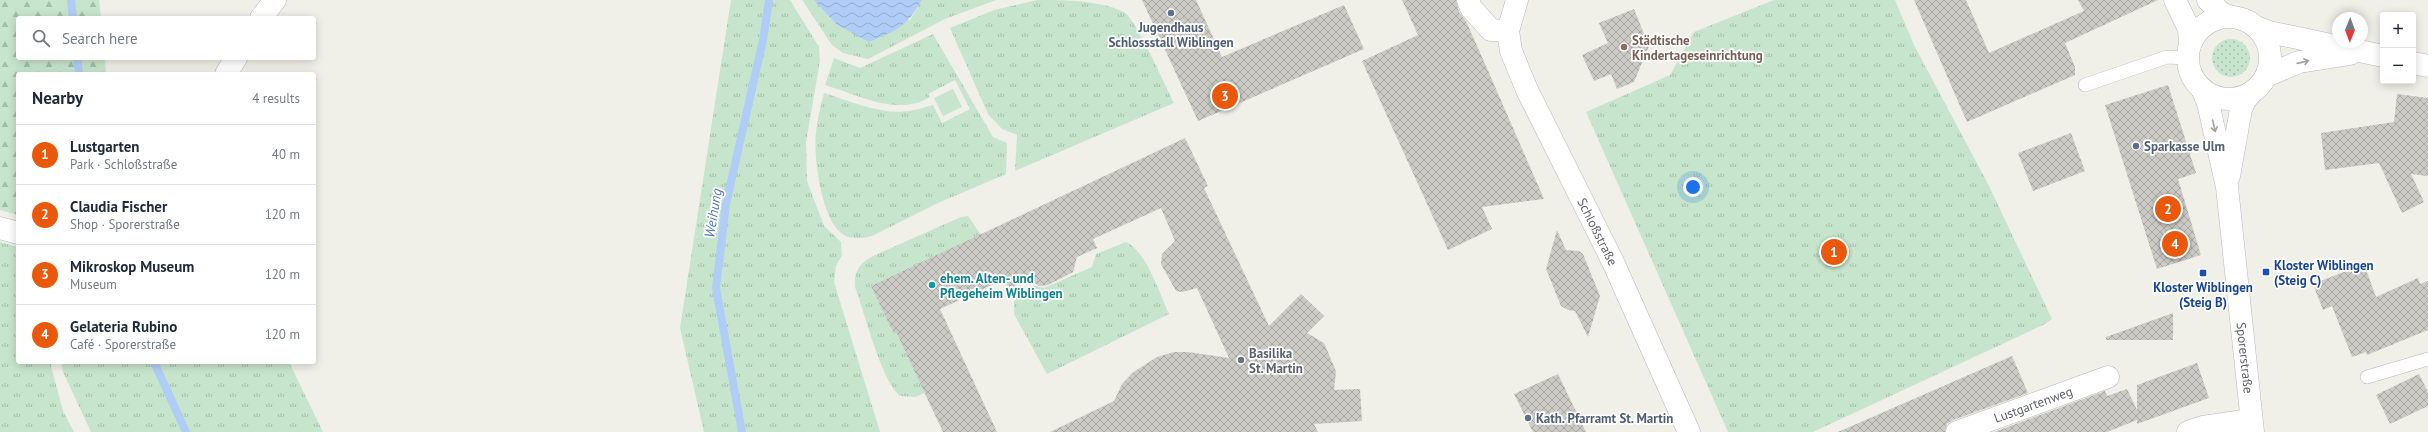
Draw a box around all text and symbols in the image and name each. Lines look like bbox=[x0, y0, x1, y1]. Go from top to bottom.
marker: Jugendhaus Schlossstall Wiblingen bbox=[1166, 8, 1176, 18]
north arrow bbox=[2332, 12, 2368, 48]
map controls bbox=[2380, 12, 2416, 84]
button: + bbox=[2380, 12, 2416, 48]
search box bbox=[16, 16, 316, 60]
place label: Jugendhaus Schlossstall Wiblingen bbox=[1108, 19, 1234, 51]
icon: search bbox=[30, 27, 52, 49]
text: Search here bbox=[62, 29, 138, 48]
place label: Städtische Kindertageseinrichtung bbox=[1632, 32, 1763, 64]
marker: Städtische Kindertageseinrichtung bbox=[1619, 42, 1629, 52]
button: − bbox=[2380, 48, 2416, 84]
one-way arrow bbox=[2296, 57, 2309, 65]
pin: 3 bbox=[1212, 81, 1238, 111]
text: Nearby bbox=[32, 87, 83, 109]
text: 4 results bbox=[252, 90, 300, 107]
one-way arrow bbox=[2210, 119, 2218, 132]
text: Lustgarten bbox=[70, 137, 139, 156]
place label: Sparkasse Ulm bbox=[2144, 138, 2225, 155]
marker: Sparkasse Ulm bbox=[2131, 141, 2141, 151]
text: 1 bbox=[41, 146, 49, 163]
text: 40 m bbox=[272, 146, 300, 163]
text: Park · Schloßstraße bbox=[70, 156, 177, 173]
your location bbox=[1683, 177, 1703, 197]
water label: Weihung bbox=[700, 187, 726, 239]
pin: 2 bbox=[2155, 194, 2181, 224]
street label: Schloßstraße bbox=[1573, 195, 1621, 269]
text: Claudia Fischer bbox=[70, 197, 167, 216]
text: 2 bbox=[41, 206, 49, 223]
text: 120 m bbox=[265, 206, 300, 223]
text: Shop · Sporerstraße bbox=[70, 216, 180, 233]
pin: 4 bbox=[2162, 229, 2188, 259]
pin: 1 bbox=[1821, 237, 1847, 267]
text: Mikroskop Museum bbox=[70, 257, 194, 276]
place label: Kloster Wiblingen (Steig C) bbox=[2274, 257, 2374, 289]
text: 3 bbox=[41, 266, 49, 283]
text: 120 m bbox=[265, 266, 300, 283]
marker: Kloster Wiblingen (Steig C) bbox=[2261, 267, 2271, 277]
marker: Kloster Wiblingen (Steig B) bbox=[2198, 268, 2208, 278]
place label: ehem. Alten- und Pflegeheim Wiblingen bbox=[940, 270, 1063, 302]
text: Museum bbox=[70, 276, 117, 293]
place label: Kloster Wiblingen (Steig B) bbox=[2153, 279, 2253, 311]
marker: ehem. Alten- und Pflegeheim Wiblingen bbox=[927, 280, 937, 290]
text: Gelateria Rubino bbox=[70, 317, 177, 336]
street label: Sporerstraße bbox=[2232, 321, 2257, 394]
text: 4 bbox=[41, 326, 49, 343]
text: 120 m bbox=[265, 326, 300, 343]
text: Café · Sporerstraße bbox=[70, 336, 176, 353]
place label: Basilika St. Martin bbox=[1249, 345, 1303, 377]
marker: Basilika St. Martin bbox=[1236, 355, 1246, 365]
street label: Lustgartenweg bbox=[1992, 383, 2075, 427]
place label: Kath. Pfarramt St. Martin bbox=[1536, 410, 1673, 427]
marker: Kath. Pfarramt St. Martin bbox=[1523, 413, 1533, 423]

